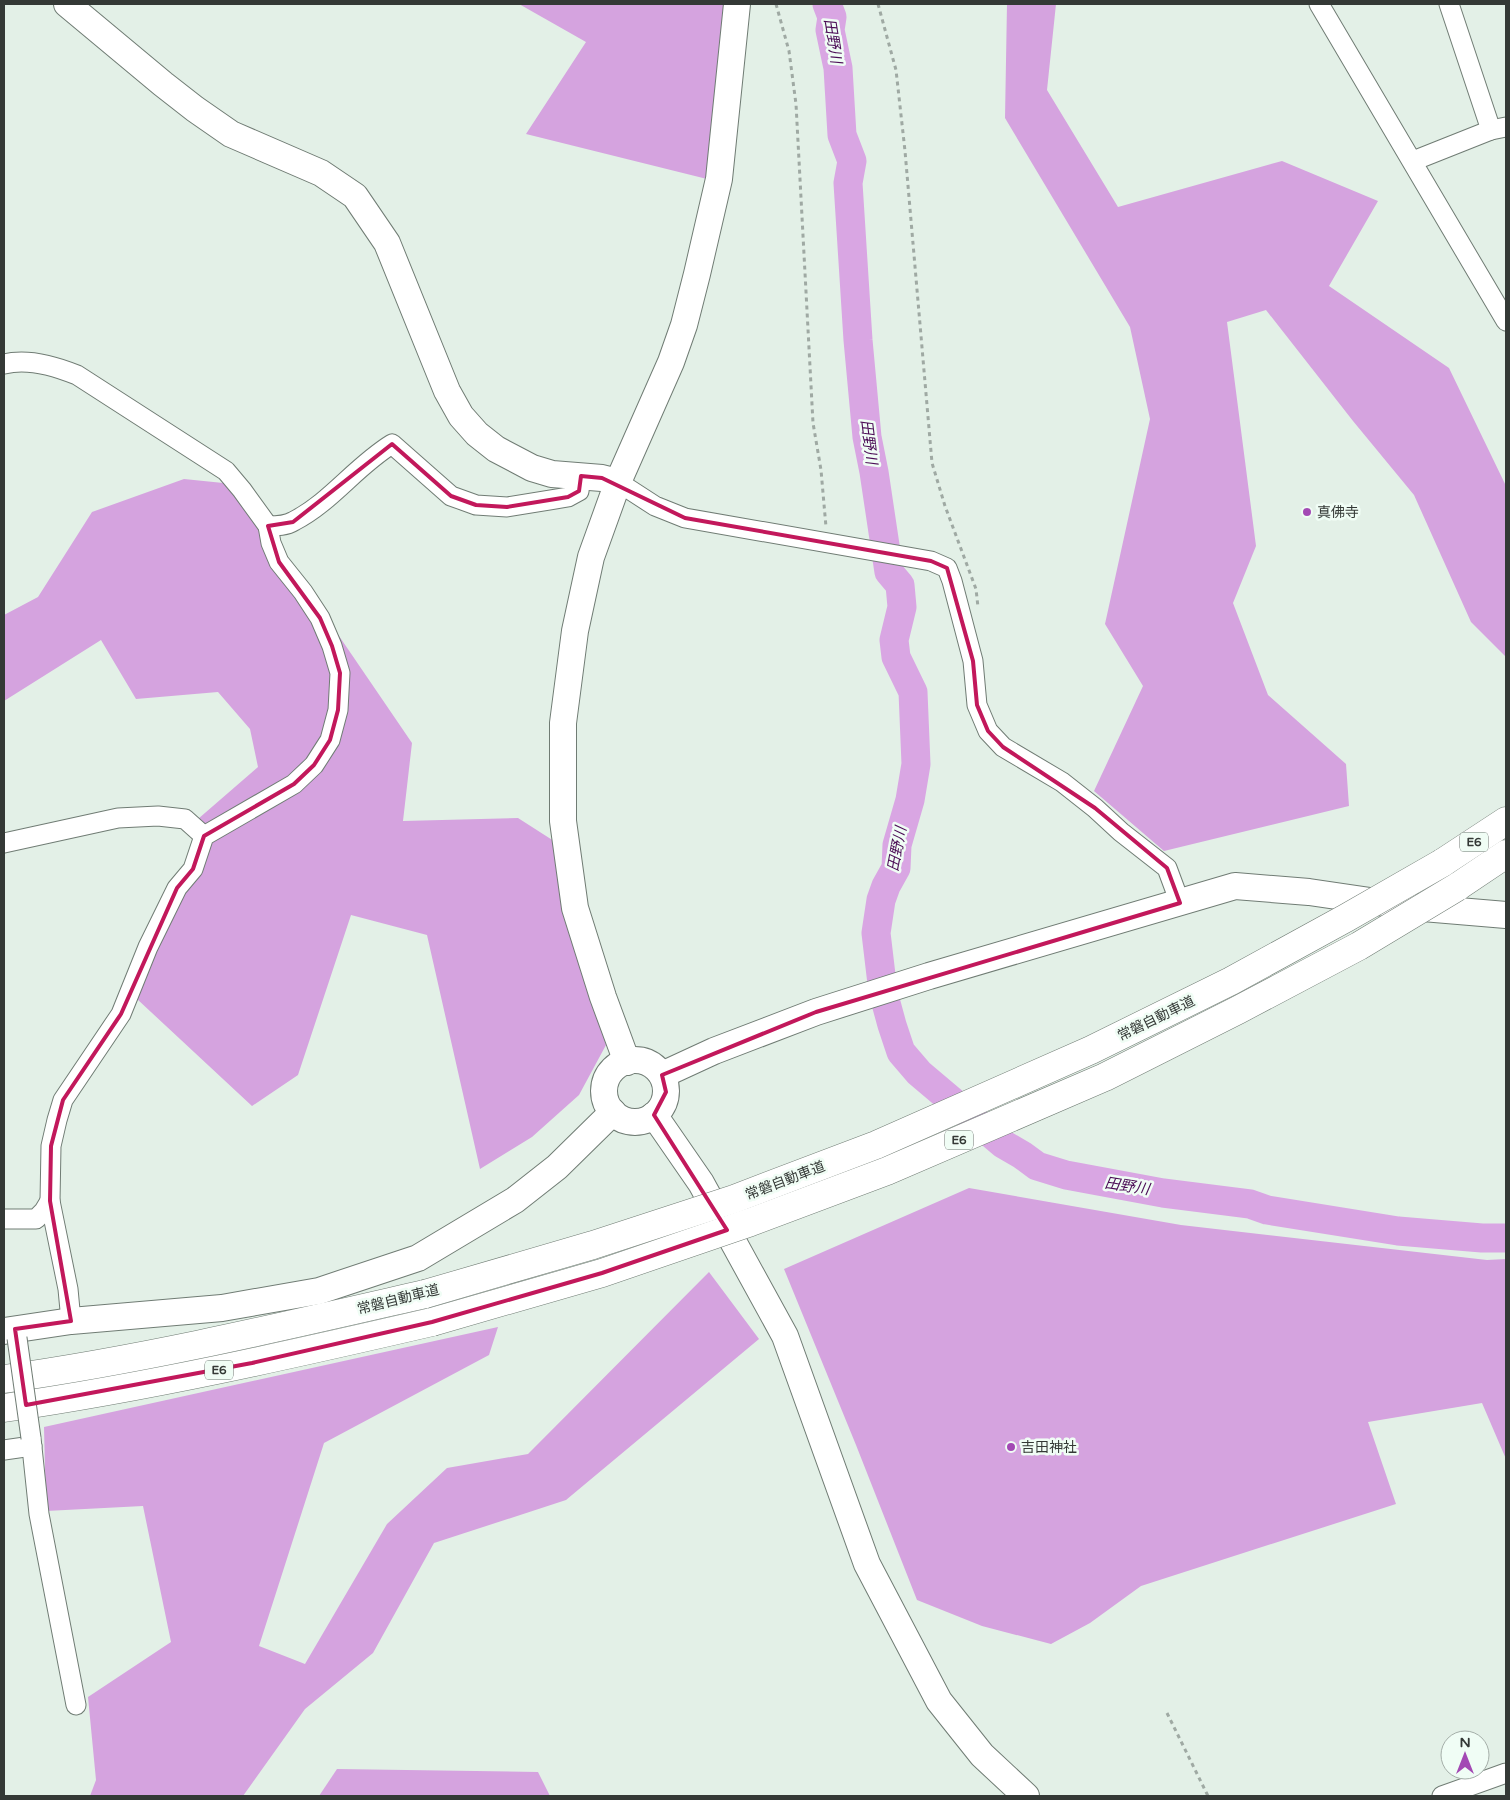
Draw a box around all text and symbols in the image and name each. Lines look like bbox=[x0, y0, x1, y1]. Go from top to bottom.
water label: 田野川 bbox=[821, 17, 846, 67]
water label: 田野川 bbox=[857, 419, 881, 467]
place label: 真佛寺 bbox=[1317, 504, 1359, 521]
marker: 真佛寺 bbox=[1301, 506, 1313, 518]
water label: 田野川 bbox=[884, 823, 911, 873]
road number: E6 bbox=[1460, 832, 1488, 852]
street label: 常磐自動車道 bbox=[1115, 992, 1198, 1045]
road number: E6 bbox=[945, 1130, 973, 1150]
street label: 常磐自動車道 bbox=[743, 1157, 827, 1203]
water label: 田野川 bbox=[1103, 1174, 1153, 1199]
street label: 常磐自動車道 bbox=[355, 1281, 441, 1318]
road number: E6 bbox=[205, 1360, 233, 1380]
place label: 吉田神社 bbox=[1021, 1439, 1077, 1456]
marker: 吉田神社 bbox=[1005, 1441, 1017, 1453]
north arrow bbox=[1440, 1730, 1490, 1780]
text: N bbox=[1459, 1734, 1471, 1751]

